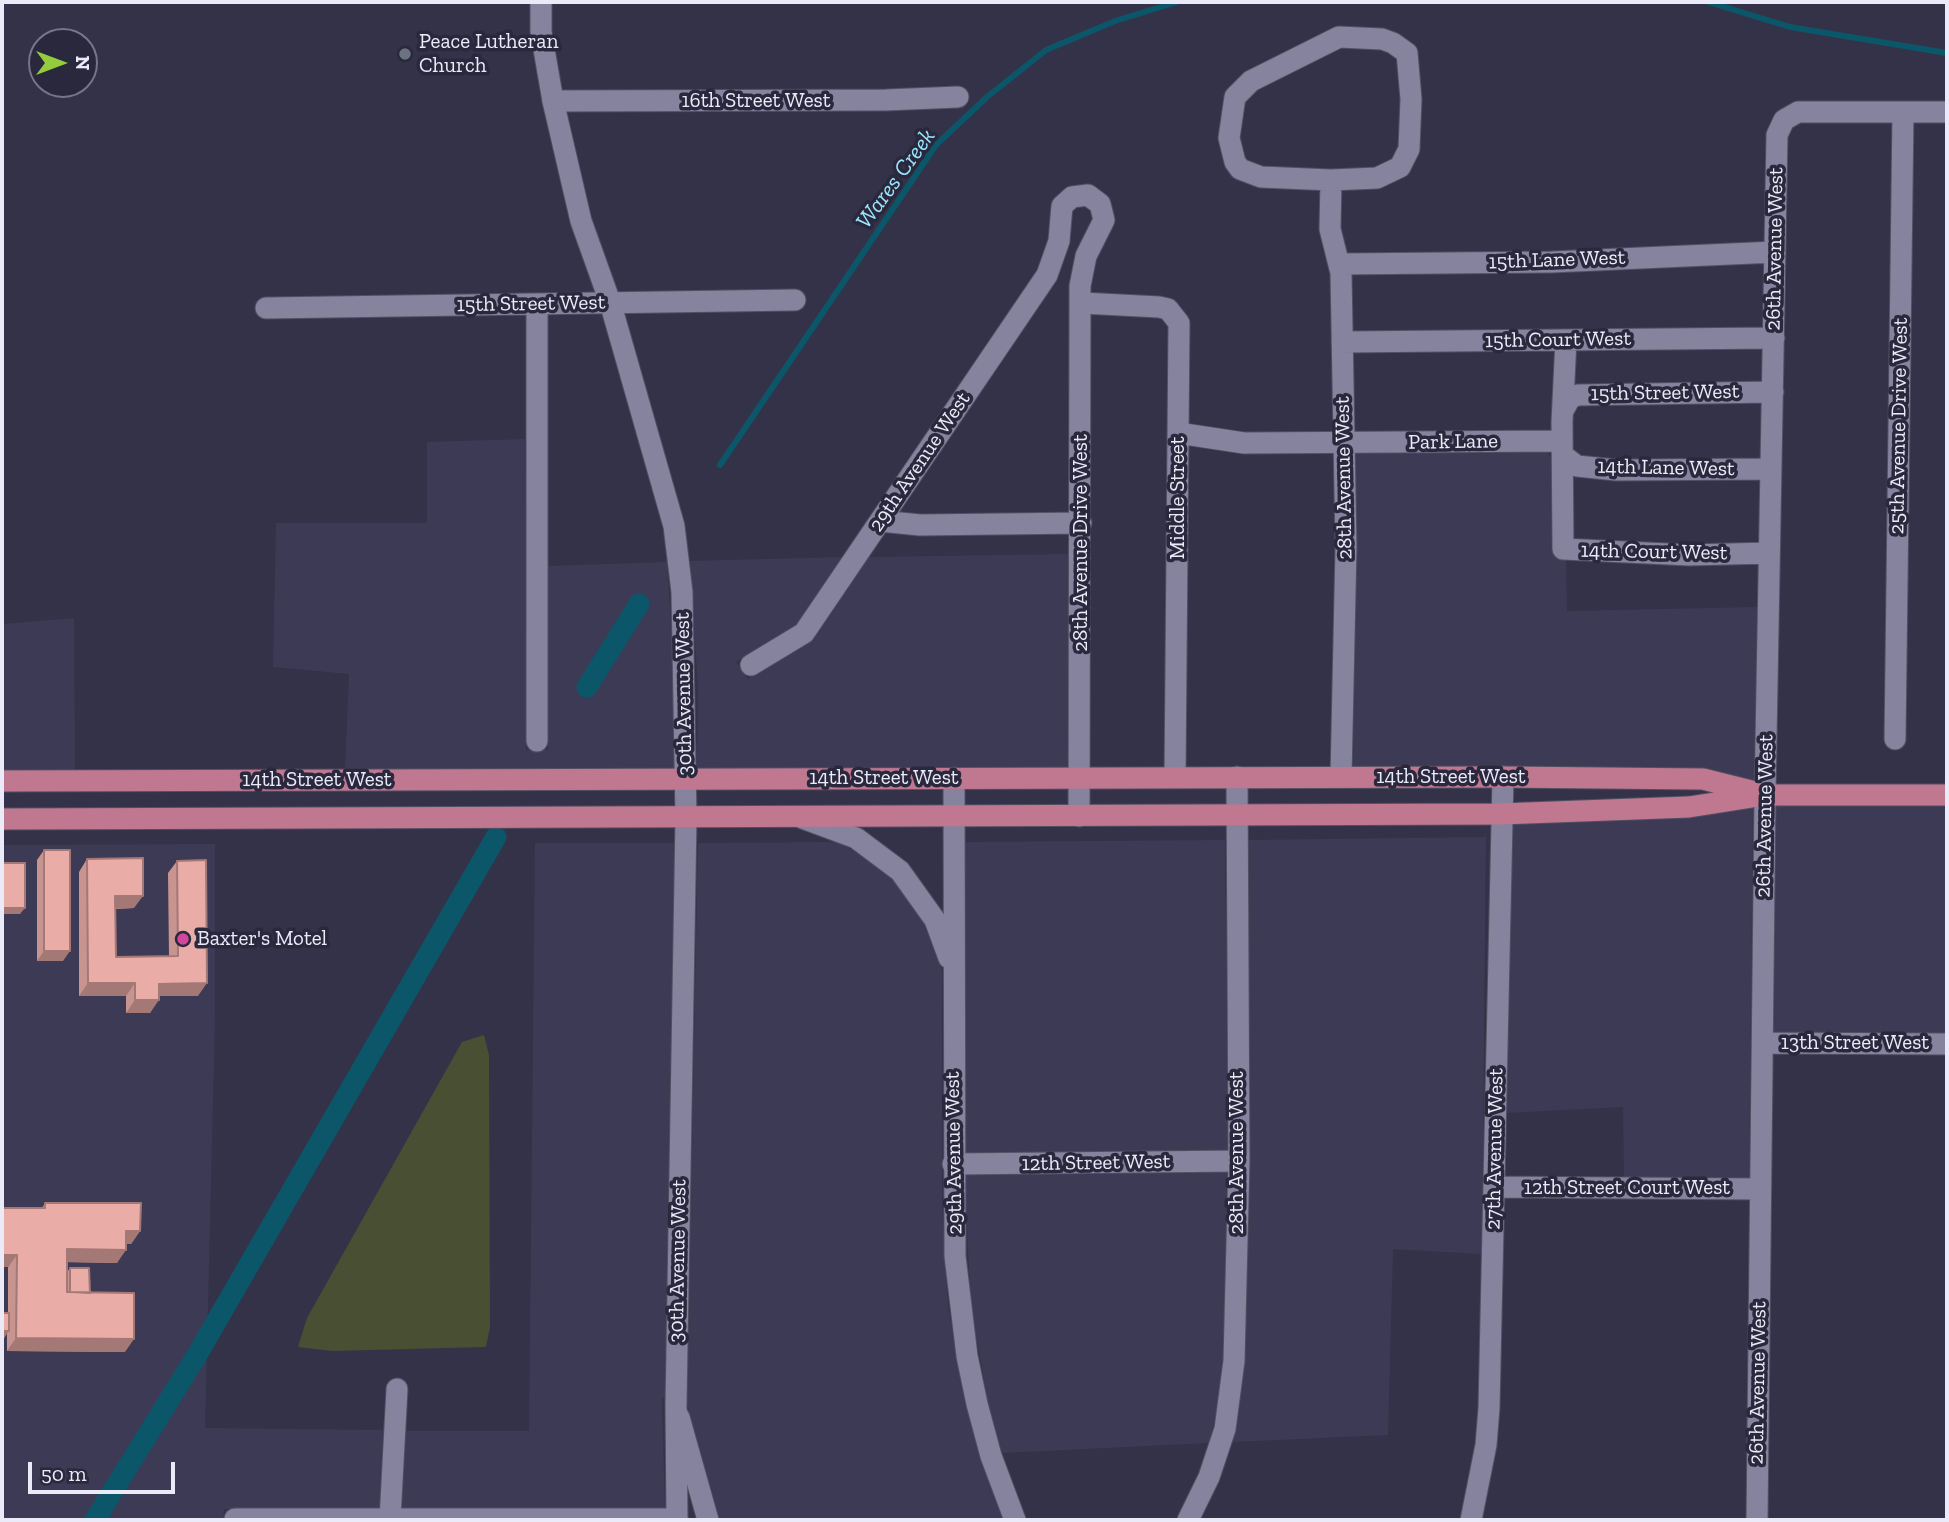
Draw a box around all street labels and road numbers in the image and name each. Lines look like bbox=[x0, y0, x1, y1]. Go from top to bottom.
street label: 16th Street West bbox=[681, 88, 831, 114]
street label: 26th Avenue West bbox=[1761, 167, 1789, 331]
street label: 15th Lane West bbox=[1488, 245, 1626, 275]
street label: 15th Street West bbox=[456, 290, 606, 318]
street label: 25th Avenue Drive West bbox=[1885, 317, 1913, 535]
street label: 15th Court West bbox=[1485, 326, 1631, 354]
street label: 15th Street West bbox=[1590, 379, 1740, 407]
street label: 29th Avenue West bbox=[864, 387, 976, 537]
street label: 28th Avenue West bbox=[1330, 396, 1358, 560]
street label: Park Lane bbox=[1408, 429, 1498, 455]
street label: 28th Avenue Drive West bbox=[1068, 434, 1094, 652]
street label: Middle Street bbox=[1165, 436, 1191, 560]
street label: 14th Lane West bbox=[1597, 454, 1735, 482]
street label: 14th Court West bbox=[1580, 538, 1728, 566]
street label: 30th Avenue West bbox=[670, 612, 698, 776]
street label: 26th Avenue West bbox=[1751, 734, 1779, 898]
street label: 14th Street West bbox=[1376, 764, 1526, 790]
street label: 14th Street West bbox=[809, 765, 959, 791]
street label: 14th Street West bbox=[242, 767, 392, 793]
street label: 13th Street West bbox=[1781, 1030, 1929, 1056]
street label: 27th Avenue West bbox=[1481, 1068, 1509, 1230]
street label: 29th Avenue West bbox=[940, 1071, 968, 1235]
street label: 28th Avenue West bbox=[1224, 1071, 1250, 1235]
street label: 12th Street West bbox=[1021, 1149, 1171, 1177]
street label: 12th Street Court West bbox=[1524, 1175, 1730, 1201]
street label: 30th Avenue West bbox=[664, 1179, 692, 1343]
street label: 26th Avenue West bbox=[1744, 1301, 1772, 1465]

